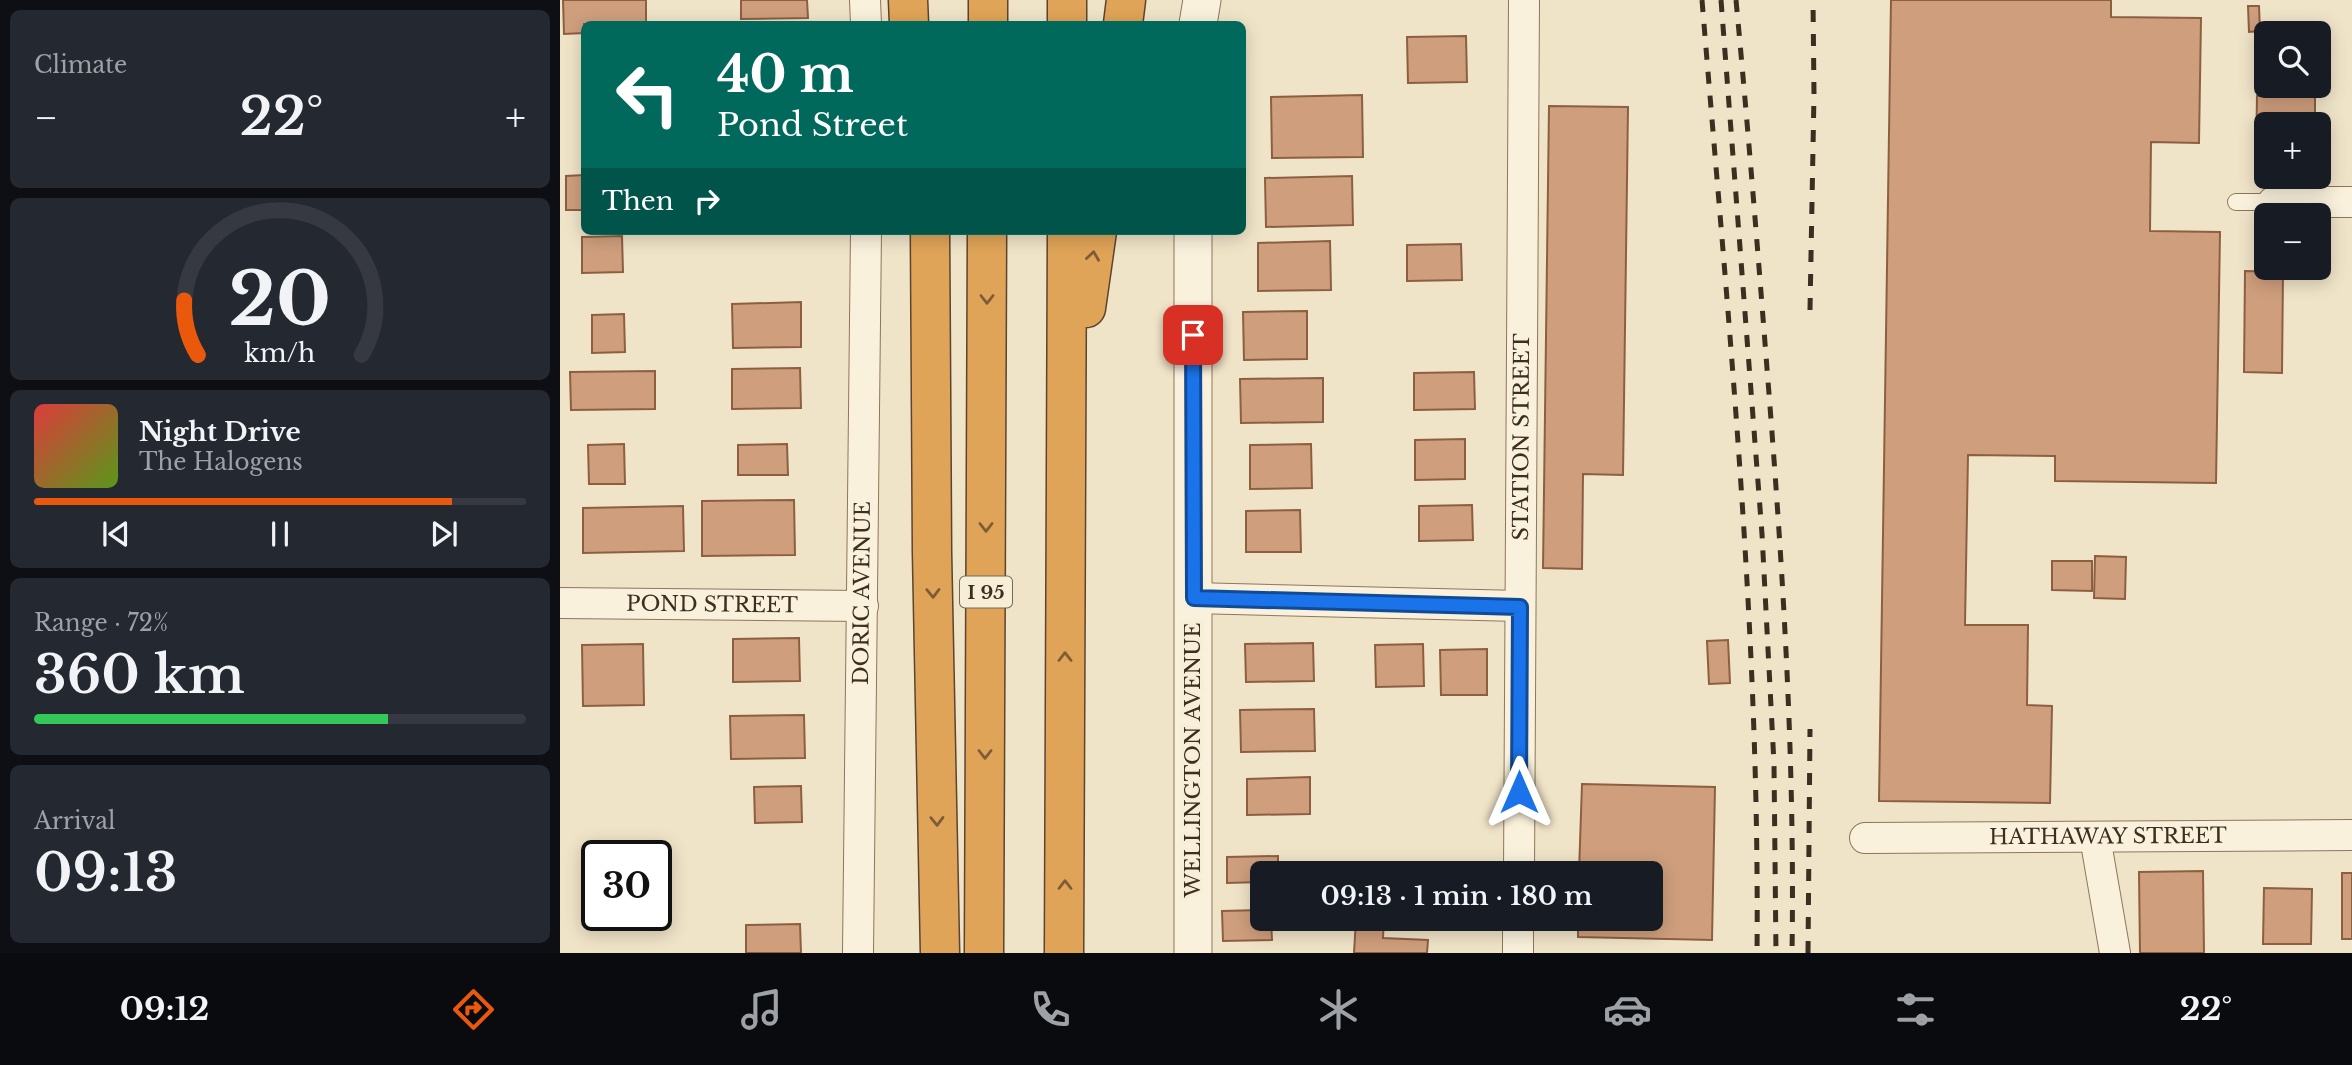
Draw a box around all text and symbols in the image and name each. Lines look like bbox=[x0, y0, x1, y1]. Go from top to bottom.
map controls bbox=[2254, 21, 2331, 280]
button: search bbox=[2254, 21, 2331, 98]
text: 40 m bbox=[717, 44, 854, 105]
icon: left bbox=[602, 49, 693, 140]
text: Climate bbox=[34, 51, 127, 79]
text: 22° bbox=[240, 85, 324, 149]
text: − bbox=[34, 94, 58, 141]
text: + bbox=[505, 94, 526, 141]
text: Pond Street bbox=[717, 105, 908, 145]
button: + bbox=[2254, 112, 2331, 189]
icon: right bbox=[688, 182, 726, 220]
text: Then bbox=[602, 185, 674, 217]
button: − bbox=[2254, 203, 2331, 280]
one-way arrow bbox=[1086, 250, 1101, 262]
text: 20 bbox=[229, 254, 331, 345]
one-way arrow bbox=[979, 294, 995, 305]
pin bbox=[1163, 305, 1223, 365]
icon: arrive bbox=[1174, 316, 1212, 354]
street label: STATION STREET bbox=[1508, 333, 1535, 541]
text: km/h bbox=[245, 338, 315, 369]
text: Night Drive bbox=[139, 416, 301, 448]
text: The Halogens bbox=[139, 448, 303, 476]
street label: DORIC AVENUE bbox=[848, 501, 876, 685]
icon: previous bbox=[97, 515, 135, 553]
icon: pause bbox=[261, 515, 299, 553]
icon: next bbox=[425, 515, 463, 553]
one-way arrow bbox=[978, 522, 994, 532]
road number: I 95 bbox=[960, 576, 1012, 608]
one-way arrow bbox=[925, 588, 941, 599]
street label: POND STREET bbox=[626, 591, 798, 618]
text: Range · 72% bbox=[34, 609, 168, 637]
street label: WELLINGTON AVENUE bbox=[1180, 623, 1206, 898]
text: 360 km bbox=[34, 643, 245, 707]
one-way arrow bbox=[1058, 652, 1073, 663]
one-way arrow bbox=[977, 749, 993, 760]
position arrow bbox=[1482, 755, 1556, 829]
text: Arrival bbox=[34, 807, 115, 835]
one-way arrow bbox=[929, 816, 945, 826]
street label: HATHAWAY STREET bbox=[1989, 823, 2227, 850]
speed limit sign: 30 bbox=[581, 840, 672, 931]
text: 09:13 bbox=[34, 841, 177, 905]
one-way arrow bbox=[1057, 879, 1073, 890]
text: 09:13 · 1 min · 180 m bbox=[1320, 880, 1593, 912]
icon: directions bbox=[449, 985, 498, 1034]
icon: music bbox=[737, 985, 786, 1034]
icon: phone bbox=[1026, 985, 1075, 1034]
icon: climate bbox=[1314, 985, 1363, 1034]
icon: car bbox=[1603, 985, 1652, 1034]
icon: filters bbox=[1891, 985, 1940, 1034]
text: 09:12 bbox=[120, 989, 209, 1029]
text: 22° bbox=[2180, 989, 2232, 1029]

